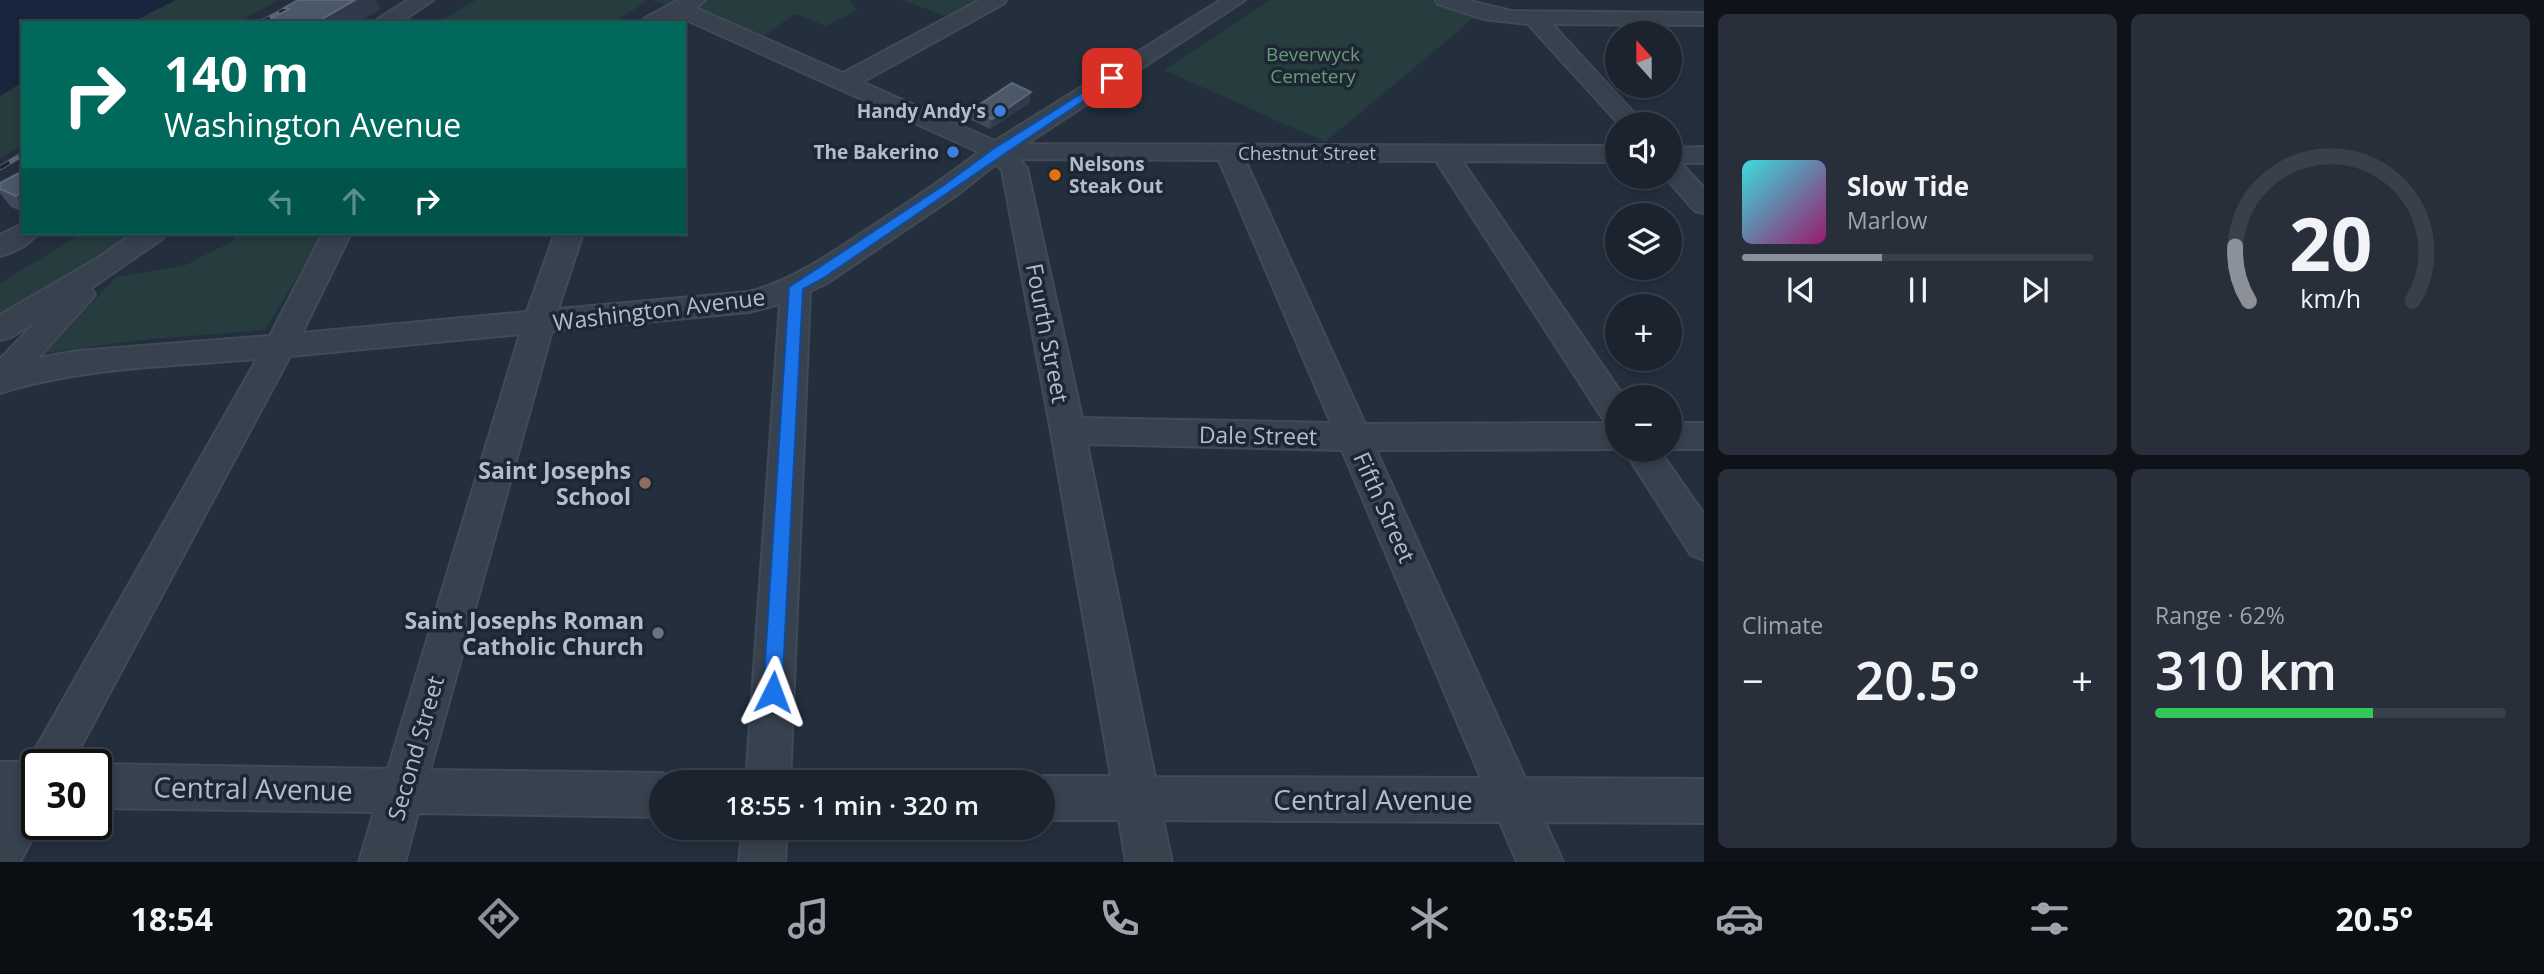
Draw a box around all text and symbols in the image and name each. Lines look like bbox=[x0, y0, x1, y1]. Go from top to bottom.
north arrow bbox=[1605, 21, 1682, 98]
map controls bbox=[1605, 21, 1682, 462]
text: 140 m bbox=[164, 40, 309, 106]
park label: Beverwyck Cemetery bbox=[1266, 41, 1360, 89]
pin bbox=[1082, 48, 1142, 108]
icon: right bbox=[49, 49, 140, 140]
icon: arrive bbox=[1093, 59, 1131, 97]
place label: Handy Andy's bbox=[857, 98, 986, 124]
text: Washington Avenue bbox=[164, 103, 461, 146]
marker: Handy Andy's bbox=[992, 103, 1008, 119]
button: sound bbox=[1605, 112, 1682, 189]
place label: The Bakerino bbox=[813, 139, 939, 165]
street label: Chestnut Street bbox=[1238, 140, 1376, 166]
marker: The Bakerino bbox=[945, 144, 961, 160]
place label: Nelsons Steak Out bbox=[1069, 151, 1163, 199]
marker: Nelsons Steak Out bbox=[1047, 167, 1063, 183]
text: Slow Tide bbox=[1847, 168, 1969, 204]
icon: left bbox=[262, 182, 300, 220]
icon: ahead bbox=[335, 182, 373, 220]
icon: right bbox=[408, 182, 446, 220]
text: 20 bbox=[2289, 193, 2372, 292]
button: layers bbox=[1605, 203, 1682, 280]
text: Marlow bbox=[1847, 204, 1927, 236]
street label: Fourth Street bbox=[1019, 260, 1077, 406]
icon: previous bbox=[1782, 271, 1820, 309]
icon: pause bbox=[1899, 271, 1937, 309]
icon: next bbox=[2016, 271, 2054, 309]
street label: Washington Avenue bbox=[551, 280, 767, 338]
text: km/h bbox=[2300, 281, 2361, 315]
button: + bbox=[1605, 294, 1682, 371]
button: − bbox=[1605, 385, 1682, 462]
street label: Dale Street bbox=[1199, 418, 1317, 452]
street label: Fifth Street bbox=[1346, 447, 1424, 567]
place label: Saint Josephs School bbox=[478, 454, 631, 512]
marker: Saint Josephs School bbox=[637, 475, 653, 491]
text: Range · 62% bbox=[2155, 599, 2285, 631]
place label: Saint Josephs Roman Catholic Church bbox=[404, 604, 644, 662]
text: Climate bbox=[1742, 609, 1823, 641]
marker: Saint Josephs Roman Catholic Church bbox=[650, 625, 666, 641]
text: 310 km bbox=[2155, 634, 2337, 705]
text: 20.5° bbox=[1855, 644, 1980, 715]
text: − bbox=[1742, 654, 1764, 706]
text: + bbox=[2071, 654, 2093, 706]
position arrow bbox=[736, 655, 810, 729]
street label: Second Street bbox=[379, 672, 451, 824]
speed limit sign: 30 bbox=[21, 749, 112, 840]
street label: Central Avenue bbox=[153, 767, 353, 809]
street label: Central Avenue bbox=[1273, 780, 1473, 818]
text: 18:55 · 1 min · 320 m bbox=[725, 787, 979, 823]
icon: directions bbox=[474, 894, 523, 943]
icon: music bbox=[784, 894, 833, 943]
icon: phone bbox=[1095, 894, 1144, 943]
icon: climate bbox=[1405, 894, 1454, 943]
icon: car bbox=[1715, 894, 1764, 943]
icon: filters bbox=[2025, 894, 2074, 943]
text: 18:54 bbox=[131, 897, 213, 940]
text: 20.5° bbox=[2336, 897, 2413, 940]

